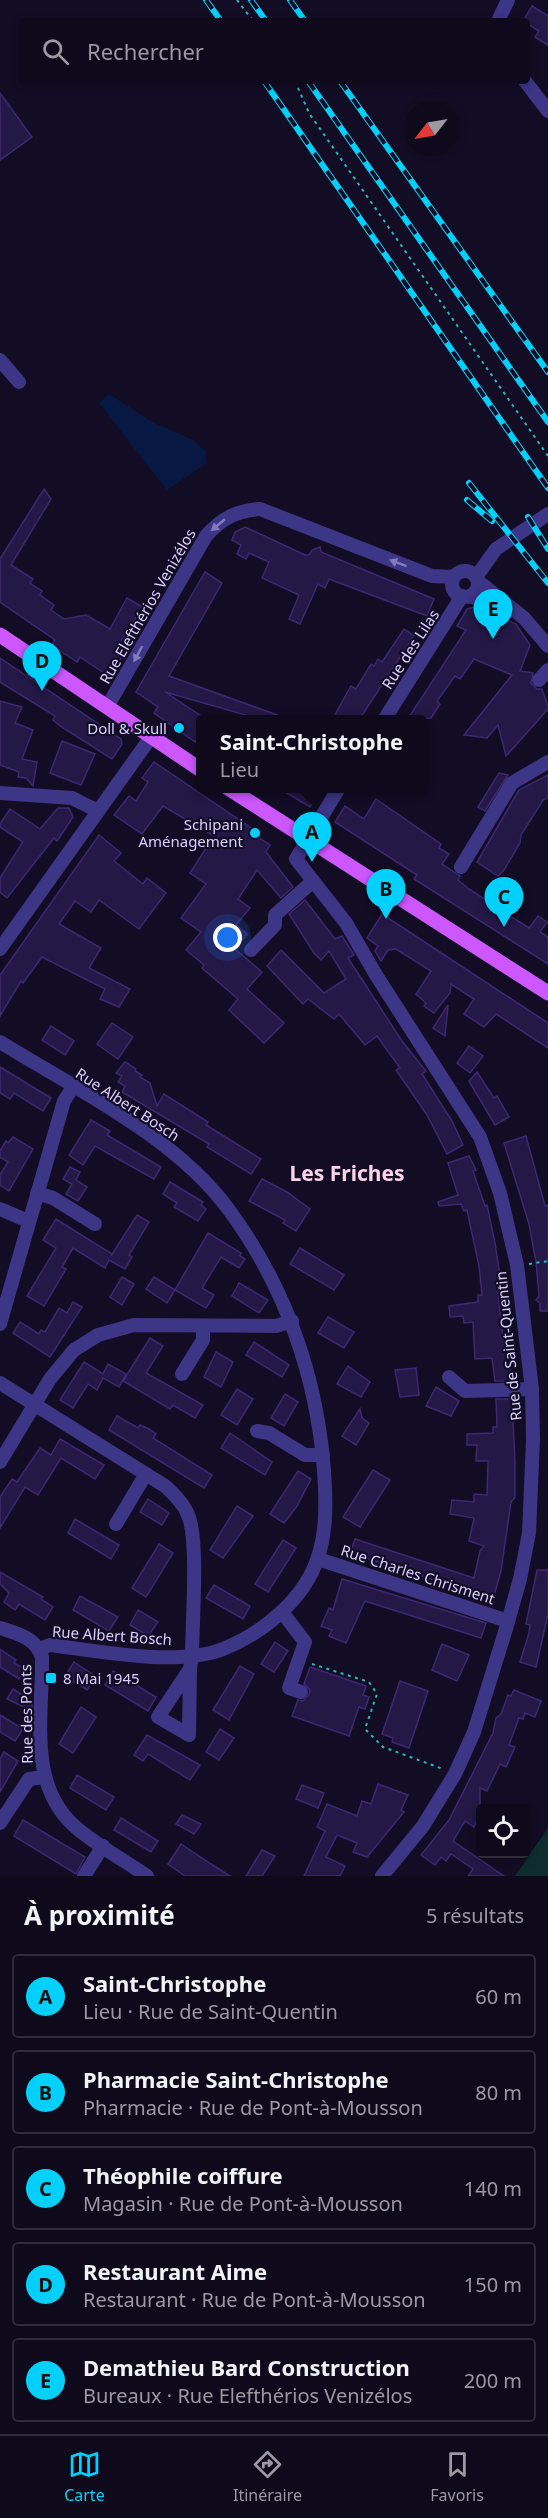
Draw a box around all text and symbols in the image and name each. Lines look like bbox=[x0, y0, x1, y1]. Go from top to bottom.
search box bbox=[18, 18, 530, 84]
icon: search bbox=[39, 35, 72, 68]
text: Rechercher bbox=[87, 36, 204, 66]
north arrow bbox=[404, 102, 458, 156]
one-way arrow bbox=[210, 518, 226, 531]
street label: Rue Elefthérios Venizélos bbox=[94, 525, 200, 687]
one-way arrow bbox=[389, 558, 407, 568]
pin: E bbox=[474, 590, 512, 639]
street label: Rue des Lilas bbox=[377, 605, 443, 693]
pin: D bbox=[22, 642, 62, 691]
one-way arrow bbox=[133, 646, 143, 663]
popup bbox=[196, 715, 427, 793]
place label: Doll & Skull bbox=[87, 718, 167, 738]
marker: Doll & Skull bbox=[172, 721, 186, 735]
text: Saint-Christophe bbox=[220, 726, 403, 756]
text: Lieu bbox=[220, 756, 259, 783]
pin: A bbox=[292, 812, 332, 862]
place label: Schipani Aménagement bbox=[138, 814, 244, 851]
marker: Schipani Aménagement bbox=[248, 826, 262, 840]
pin: B bbox=[366, 870, 406, 919]
pin: C bbox=[484, 878, 524, 927]
your location bbox=[213, 923, 242, 952]
street label: Rue Albert Bosch bbox=[72, 1063, 184, 1145]
district label: Les Friches bbox=[289, 1159, 405, 1187]
street label: Rue de Saint-Quentin bbox=[490, 1270, 526, 1422]
street label: Rue Charles Chrisment bbox=[338, 1540, 498, 1609]
street label: Rue Albert Bosch bbox=[51, 1621, 173, 1649]
street label: Rue des Ponts bbox=[15, 1664, 37, 1764]
place label: 8 Mai 1945 bbox=[63, 1668, 140, 1688]
marker: 8 Mai 1945 bbox=[44, 1671, 58, 1685]
map controls bbox=[476, 1804, 530, 1858]
button: locate bbox=[476, 1804, 530, 1858]
text: À proximité bbox=[24, 1897, 175, 1933]
text: 5 résultats bbox=[426, 1902, 524, 1929]
text: Saint-Christophe bbox=[83, 1968, 266, 1998]
text: A bbox=[39, 1983, 52, 2010]
text: 60 m bbox=[475, 1983, 522, 2010]
text: Lieu · Rue de Saint-Quentin bbox=[83, 1998, 338, 2025]
text: Pharmacie Saint-Christophe bbox=[83, 2064, 389, 2094]
text: B bbox=[39, 2079, 52, 2106]
text: 80 m bbox=[475, 2079, 522, 2106]
text: Pharmacie · Rue de Pont-à-Mousson bbox=[83, 2094, 423, 2121]
text: Théophile coiffure bbox=[83, 2160, 283, 2190]
text: C bbox=[39, 2175, 52, 2202]
text: 140 m bbox=[464, 2175, 522, 2202]
text: Magasin · Rue de Pont-à-Mousson bbox=[83, 2190, 403, 2217]
text: Restaurant Aime bbox=[83, 2256, 267, 2286]
text: D bbox=[38, 2271, 53, 2298]
text: 150 m bbox=[464, 2271, 522, 2298]
text: Restaurant · Rue de Pont-à-Mousson bbox=[83, 2286, 426, 2313]
text: Demathieu Bard Construction bbox=[83, 2352, 410, 2382]
text: E bbox=[40, 2367, 51, 2394]
text: 200 m bbox=[464, 2367, 522, 2394]
text: Bureaux · Rue Elefthérios Venizélos bbox=[83, 2382, 412, 2409]
tab: Carte bbox=[64, 2448, 105, 2506]
tab: Itinéraire bbox=[233, 2448, 302, 2506]
tab: Favoris bbox=[430, 2448, 484, 2506]

